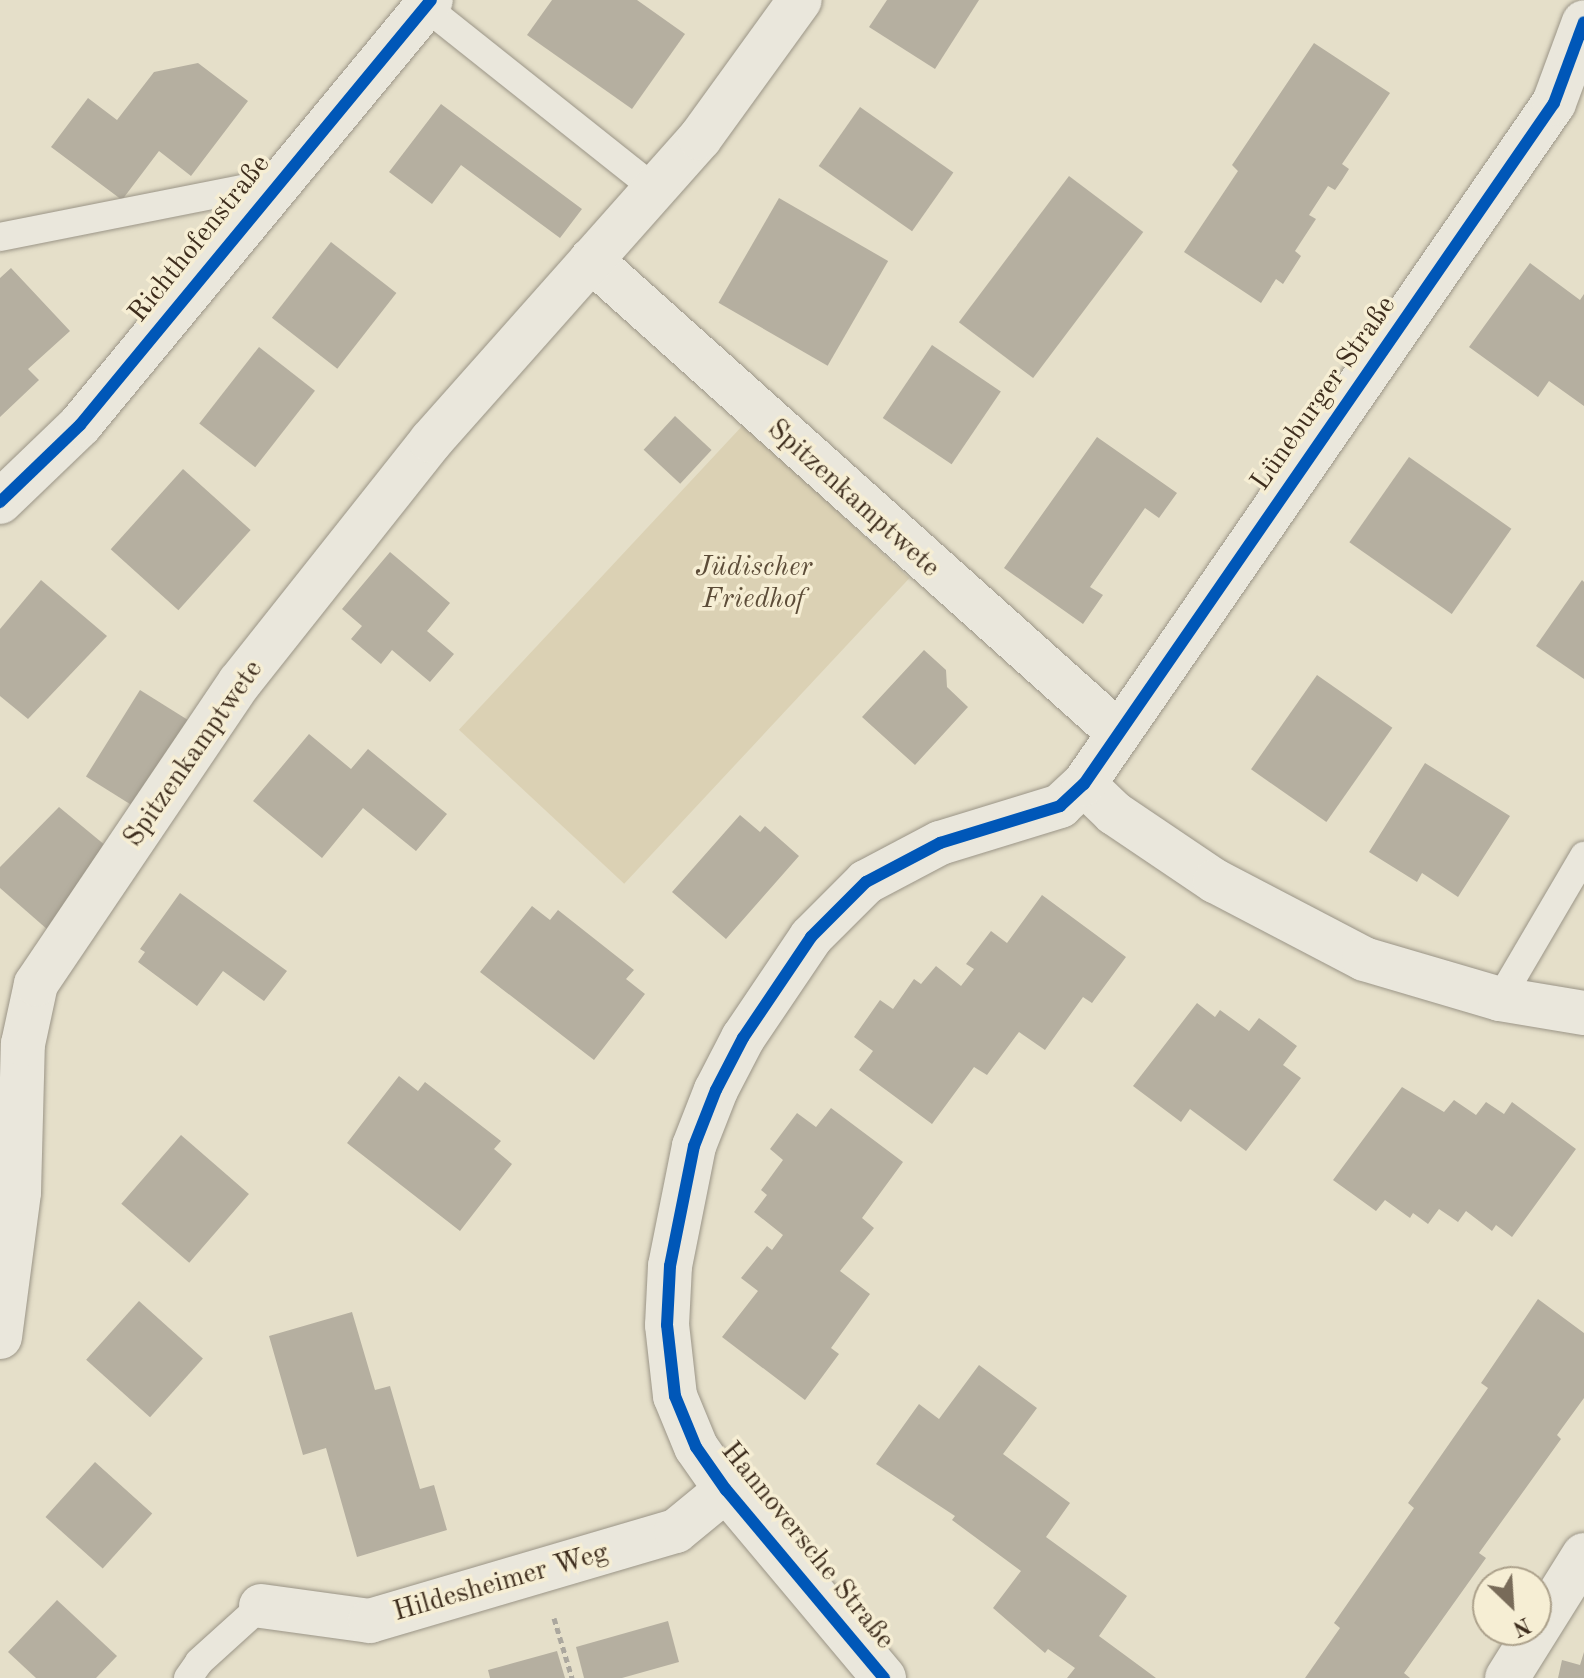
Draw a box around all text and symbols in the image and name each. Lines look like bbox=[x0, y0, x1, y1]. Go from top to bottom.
street label: Richthofenstraße bbox=[122, 148, 278, 330]
street label: Lüneburger Straße bbox=[1244, 290, 1404, 498]
street label: Spitzenkamptwete bbox=[760, 413, 946, 585]
park label: Jüdischer Friedhof bbox=[696, 551, 812, 617]
street label: Spitzenkamptwete bbox=[117, 654, 271, 854]
street label: Hannoversche Straße bbox=[713, 1436, 901, 1656]
street label: Hildesheimer Weg bbox=[390, 1536, 612, 1630]
north arrow bbox=[1472, 1566, 1552, 1646]
text: N bbox=[1509, 1612, 1534, 1639]

